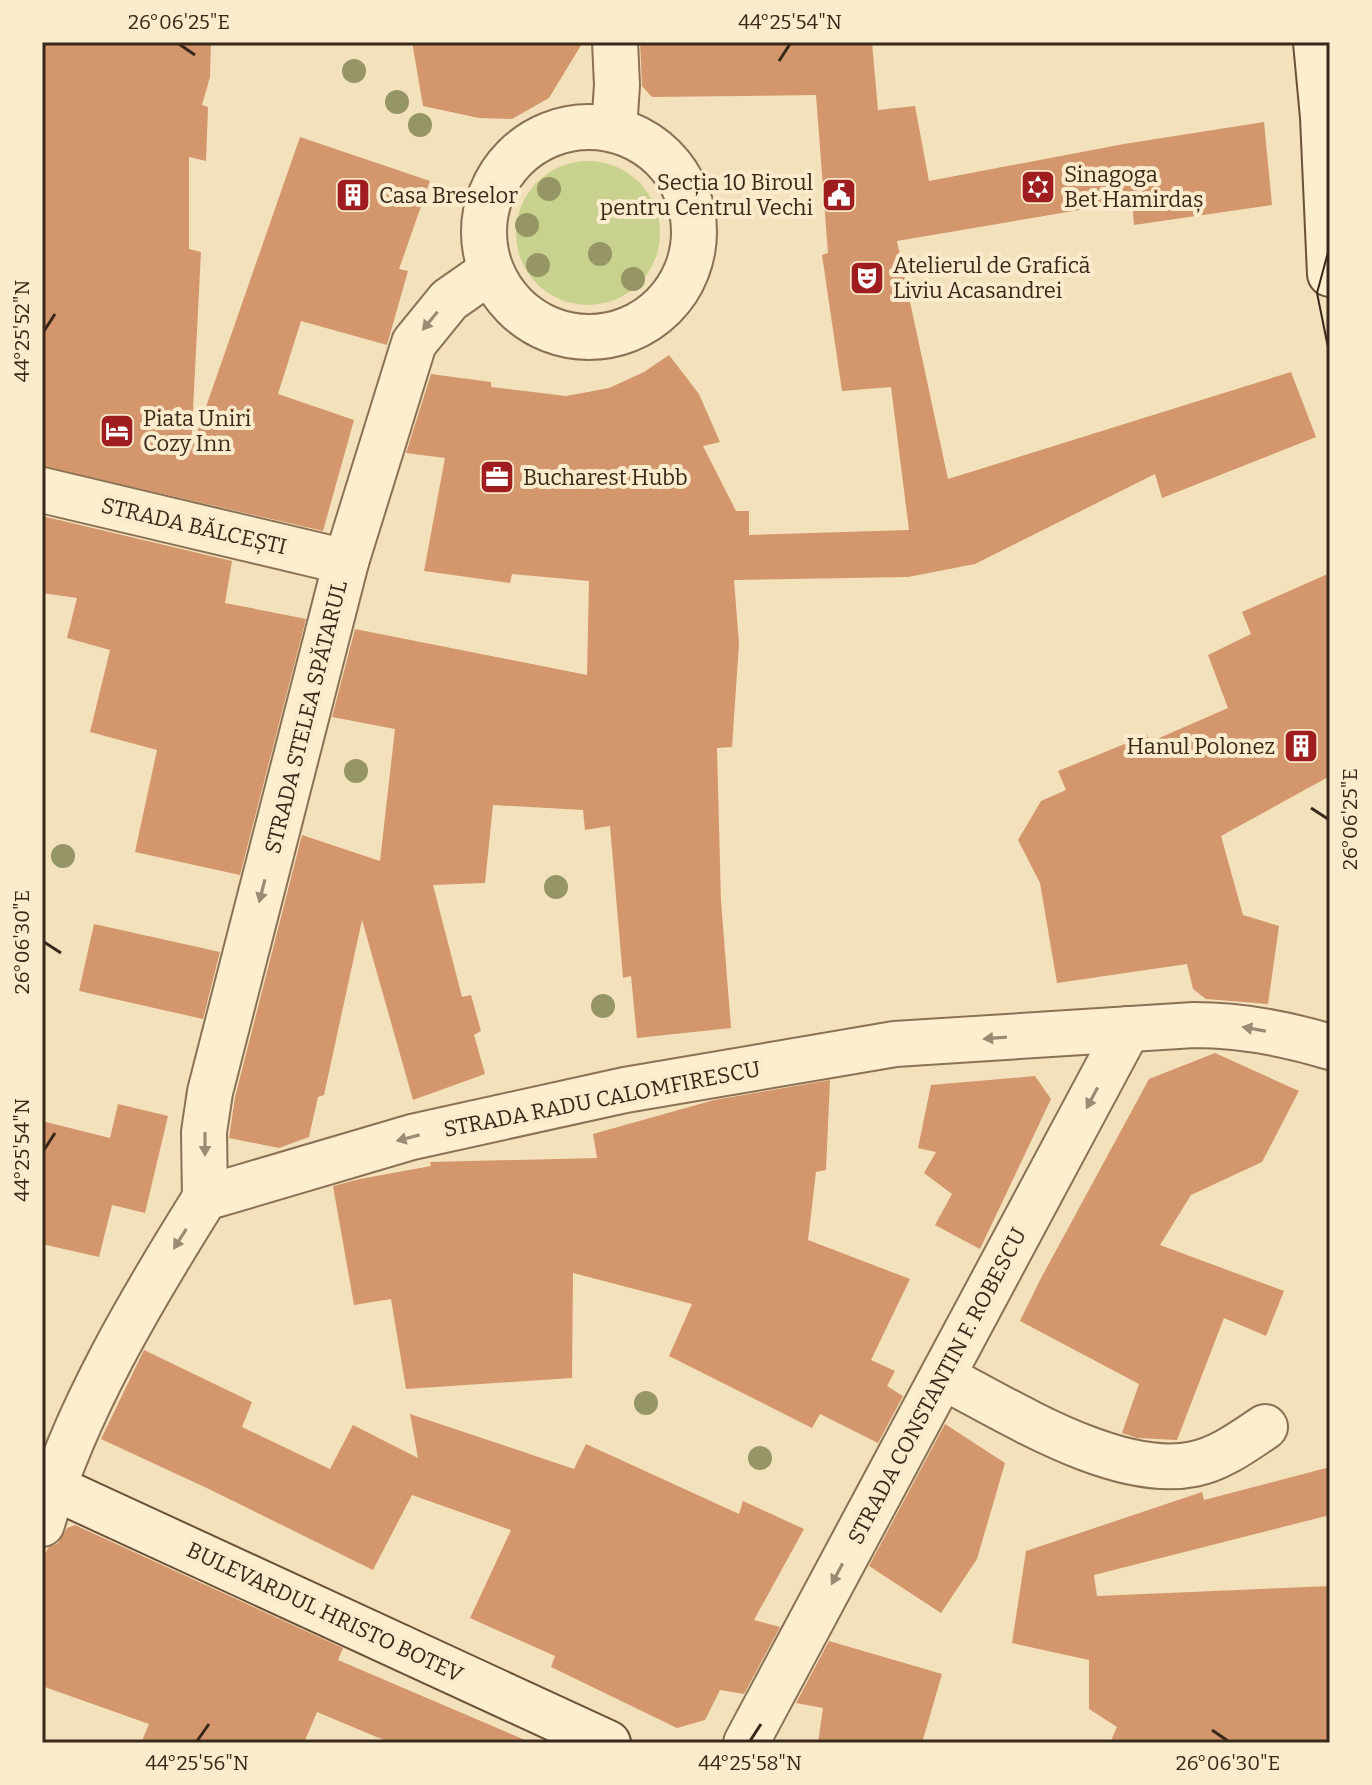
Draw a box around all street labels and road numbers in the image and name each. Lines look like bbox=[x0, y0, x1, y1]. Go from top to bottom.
street label: STRADA BĂLCEȘTI bbox=[99, 492, 289, 561]
street label: STRADA STELEA SPĂTARUL bbox=[259, 578, 353, 856]
street label: STRADA RADU CALOMFIRESCU bbox=[441, 1055, 763, 1143]
street label: STRADA CONSTANTIN F. ROBESCU bbox=[842, 1223, 1032, 1549]
street label: BULEVARDUL HRISTO BOTEV bbox=[182, 1536, 468, 1688]

